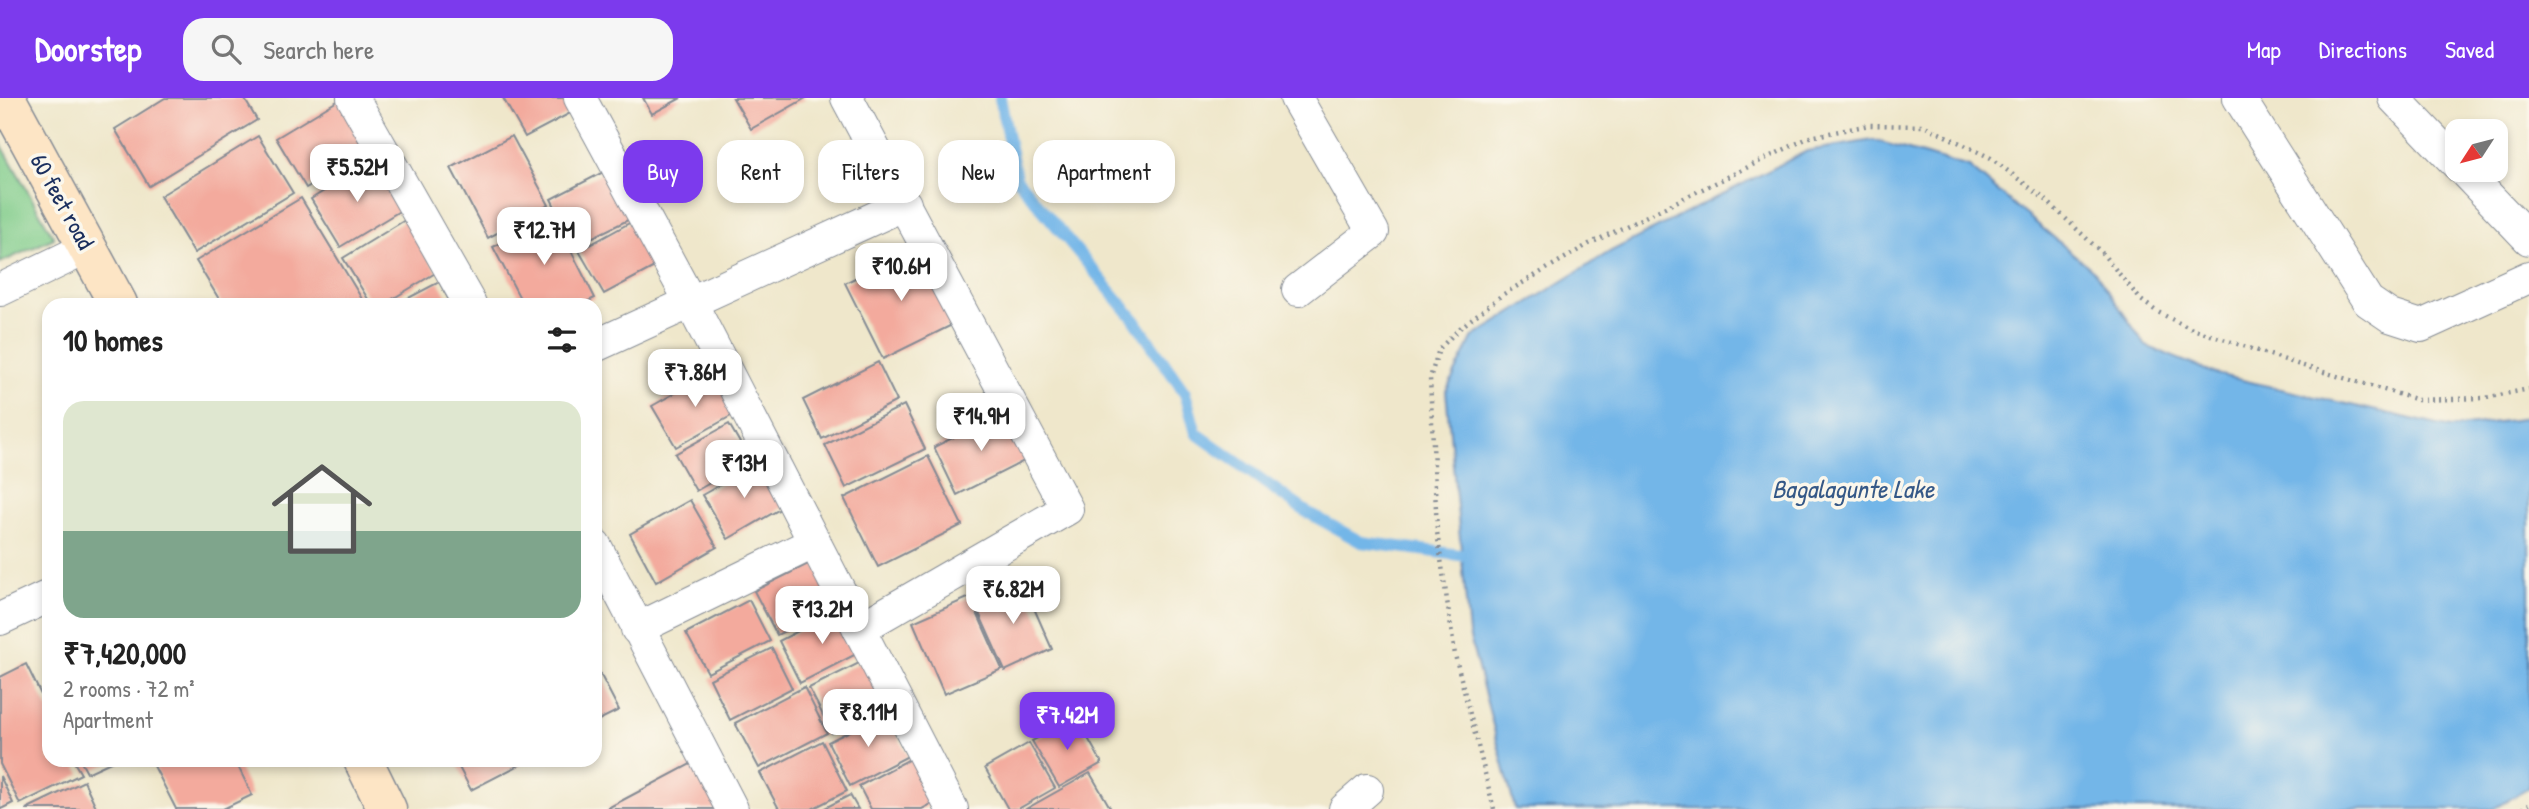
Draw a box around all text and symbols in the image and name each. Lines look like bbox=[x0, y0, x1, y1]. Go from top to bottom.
search box bbox=[183, 18, 673, 81]
text: Doorstep bbox=[35, 27, 141, 71]
icon: search bbox=[207, 30, 245, 68]
text: Search here bbox=[263, 32, 374, 67]
text: Map bbox=[2247, 33, 2281, 65]
text: Directions bbox=[2319, 33, 2407, 65]
text: Saved bbox=[2445, 33, 2494, 65]
north arrow bbox=[2445, 119, 2508, 182]
map controls bbox=[2445, 119, 2508, 182]
chip: Buy bbox=[623, 140, 703, 203]
chip: Rent bbox=[717, 140, 804, 203]
chip: Filters bbox=[818, 140, 924, 203]
chip: New bbox=[938, 140, 1019, 203]
chip: Apartment bbox=[1033, 140, 1175, 203]
pin: ₹5.52M bbox=[300, 144, 414, 204]
street label: 60 feet road bbox=[24, 147, 102, 255]
text: ₹5.52M bbox=[326, 151, 388, 182]
pin: ₹12.7M bbox=[487, 208, 601, 267]
text: ₹12.7M bbox=[513, 214, 575, 245]
pin: ₹10.6M bbox=[844, 244, 958, 303]
text: ₹10.6M bbox=[871, 250, 931, 281]
text: 10 homes bbox=[63, 320, 163, 360]
icon: filters bbox=[543, 321, 581, 359]
pin: ₹7.86M bbox=[638, 350, 752, 409]
text: ₹7.86M bbox=[664, 356, 726, 387]
pin: ₹14.9M bbox=[924, 394, 1038, 453]
text: ₹14.9M bbox=[952, 400, 1010, 431]
pin: ₹13M bbox=[703, 440, 785, 500]
icon: home bbox=[259, 446, 385, 572]
text: ₹13M bbox=[721, 447, 767, 478]
water label: Bagalagunte Lake bbox=[1772, 471, 1936, 507]
pin: ₹6.82M bbox=[956, 566, 1070, 626]
text: ₹6.82M bbox=[982, 573, 1044, 604]
pin: ₹13.2M bbox=[765, 587, 879, 646]
text: ₹13.2M bbox=[791, 593, 853, 624]
text: ₹7,420,000 bbox=[63, 633, 186, 673]
text: 2 rooms · 72 m² bbox=[63, 673, 195, 704]
pin: ₹8.11M bbox=[811, 690, 925, 749]
pin: ₹7.42M bbox=[1010, 692, 1124, 752]
text: ₹8.11M bbox=[839, 696, 897, 727]
text: ₹7.42M bbox=[1036, 699, 1098, 730]
text: Apartment bbox=[63, 704, 153, 735]

